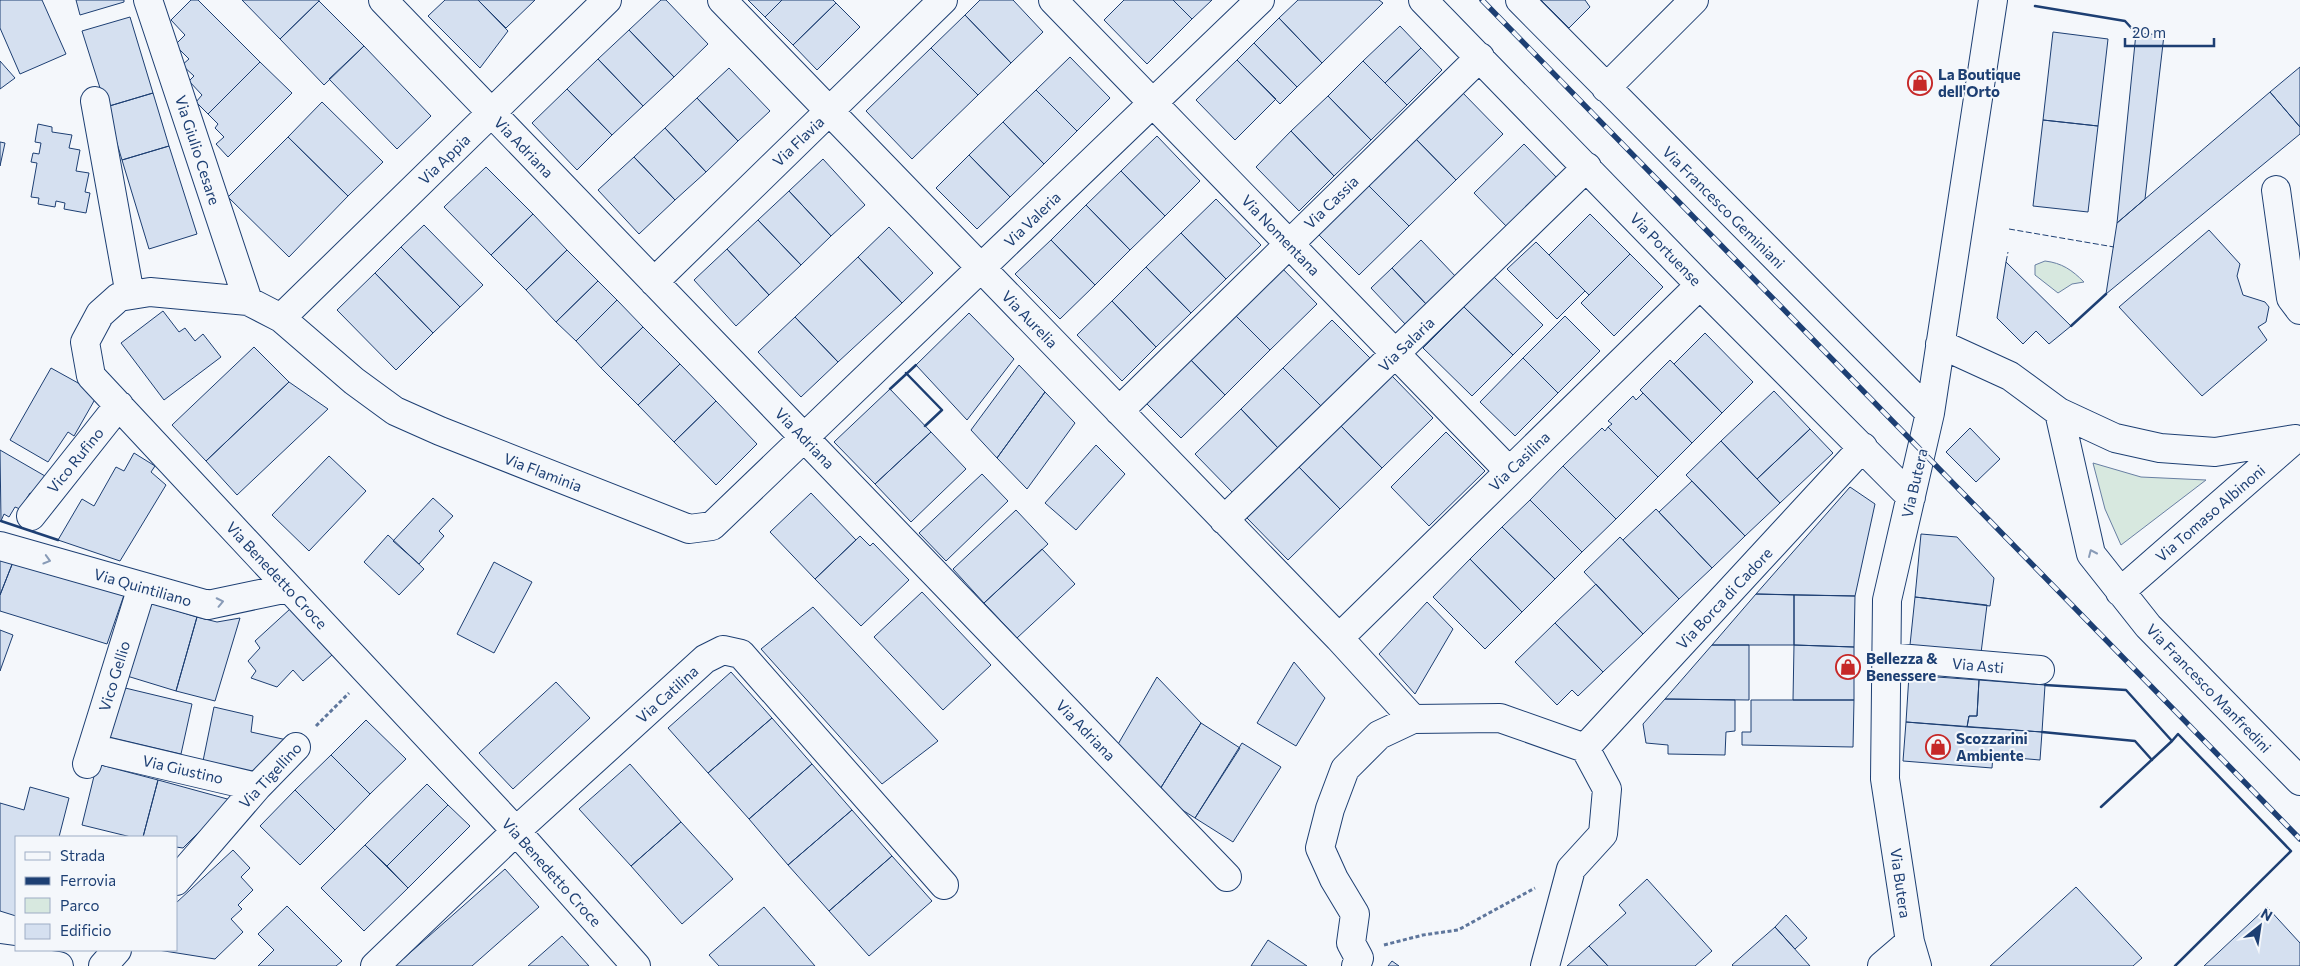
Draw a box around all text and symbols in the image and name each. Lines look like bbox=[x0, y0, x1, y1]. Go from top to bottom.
scale bar bbox=[2125, 15, 2214, 47]
text: 20 m bbox=[2132, 23, 2166, 41]
place label: La Boutique dell'Orto bbox=[1938, 65, 2021, 100]
shop icon: La Boutique dell'Orto bbox=[1907, 70, 1933, 96]
street label: Via Giulio Cesare bbox=[172, 93, 224, 207]
street label: Via Flavia bbox=[769, 112, 827, 170]
street label: Via Adriana bbox=[491, 113, 557, 181]
street label: Via Appia bbox=[414, 130, 474, 188]
street label: Via Francesco Geminiani bbox=[1659, 142, 1789, 272]
street label: Via Cassia bbox=[1300, 172, 1362, 232]
street label: Via Valeria bbox=[1000, 188, 1064, 250]
street label: Via Nomentana bbox=[1238, 191, 1324, 279]
street label: Via Portuense bbox=[1627, 209, 1705, 289]
street label: Via Aurelia bbox=[998, 287, 1062, 351]
street label: Via Salaria bbox=[1374, 313, 1438, 375]
street label: Via Adriana bbox=[772, 404, 838, 472]
street label: Vico Rufino bbox=[43, 424, 107, 496]
street label: Via Casilina bbox=[1485, 428, 1553, 494]
street label: Via Butera bbox=[1897, 447, 1931, 519]
street label: Via Flaminia bbox=[501, 449, 585, 495]
street label: Via Tomaso Albinoni bbox=[2152, 461, 2268, 565]
street label: Via Benedetto Croce bbox=[223, 518, 331, 632]
street label: Via Borca di Cadore bbox=[1672, 543, 1776, 652]
one-way arrow bbox=[2089, 549, 2099, 558]
one-way arrow bbox=[42, 554, 50, 564]
street label: Via Quintiliano bbox=[92, 564, 194, 610]
one-way arrow bbox=[216, 597, 225, 608]
street label: Via Francesco Manfredini bbox=[2143, 620, 2275, 756]
street label: Vico Gellio bbox=[95, 639, 133, 713]
place label: Bellezza & Benessere bbox=[1866, 649, 1938, 684]
shop icon: Bellezza & Benessere bbox=[1835, 654, 1861, 680]
street label: Via Asti bbox=[1951, 654, 2005, 676]
street label: Via Catilina bbox=[632, 662, 702, 726]
street label: Via Adriana bbox=[1053, 696, 1119, 764]
place label: Scozzarini Ambiente bbox=[1956, 729, 2028, 764]
shop icon: Scozzarini Ambiente bbox=[1925, 734, 1951, 760]
street label: Via Tigellino bbox=[235, 738, 305, 812]
street label: Via Giustino bbox=[141, 751, 225, 787]
street label: Via Benedetto Croce bbox=[499, 814, 606, 930]
legend bbox=[15, 836, 178, 951]
text: Strada bbox=[60, 846, 105, 864]
street label: Via Butera bbox=[1887, 847, 1915, 919]
text: Ferrovia bbox=[60, 871, 116, 889]
text: Parco bbox=[60, 896, 99, 914]
north arrow bbox=[2235, 901, 2285, 951]
text: N bbox=[2258, 904, 2276, 924]
text: Edificio bbox=[60, 921, 111, 939]

